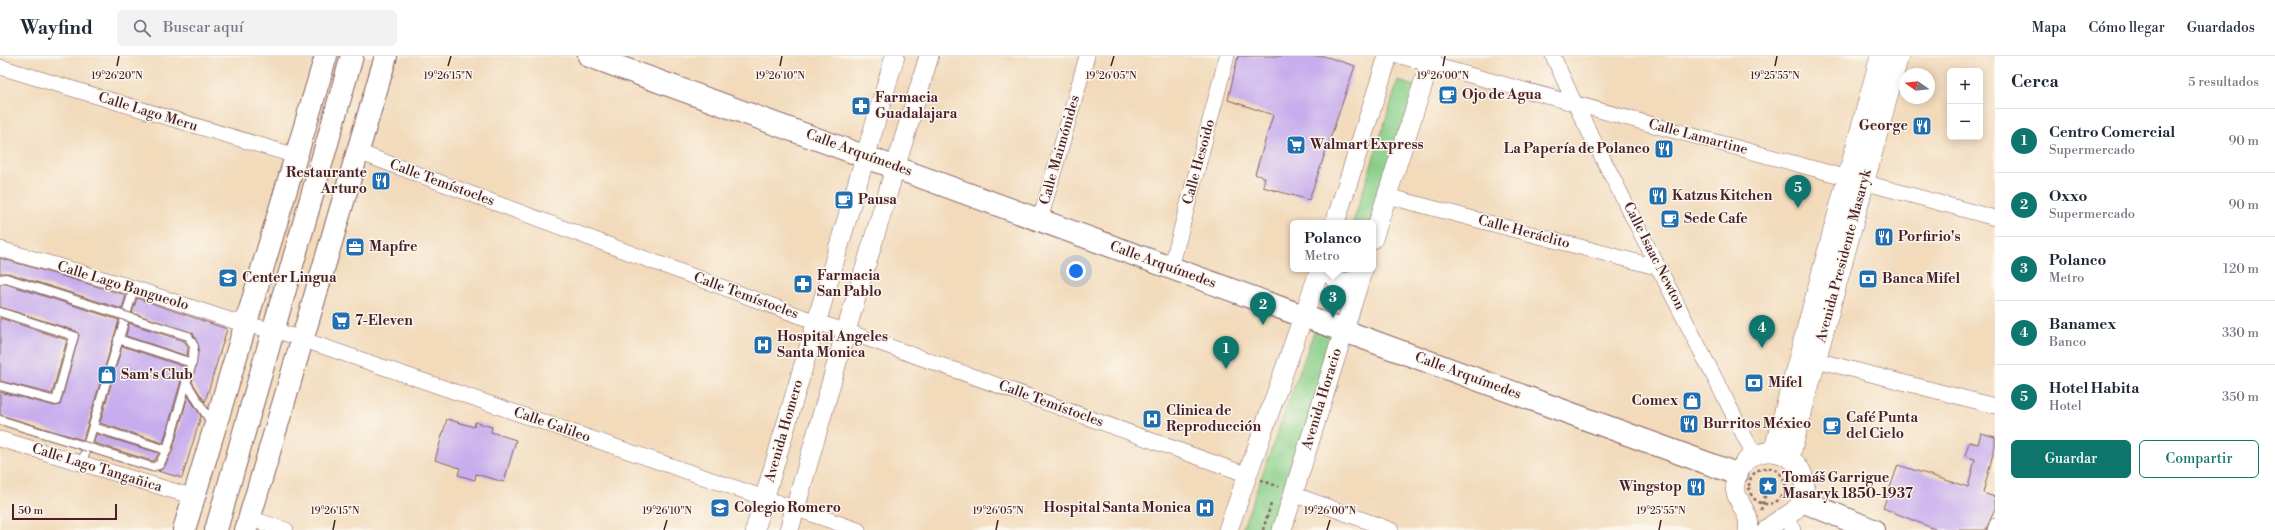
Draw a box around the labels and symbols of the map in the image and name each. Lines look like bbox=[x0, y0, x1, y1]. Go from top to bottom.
north arrow bbox=[1899, 68, 1935, 104]
text: 19°26'20"N bbox=[91, 70, 143, 82]
text: 19°26'15"N bbox=[424, 70, 473, 82]
text: 19°26'10"N bbox=[755, 70, 805, 82]
text: 19°26'05"N bbox=[1085, 70, 1137, 82]
text: 19°26'00"N bbox=[1417, 70, 1470, 82]
text: 19°25'55"N bbox=[1750, 70, 1800, 82]
cafe icon: Ojo de Agua bbox=[1437, 84, 1459, 106]
place label: Ojo de Agua bbox=[1462, 86, 1542, 104]
street label: Calle Lago Meru bbox=[96, 88, 200, 136]
place label: Farmacia Guadalajara bbox=[875, 89, 958, 123]
street label: Calle Maimónides bbox=[1036, 93, 1084, 207]
pharmacy icon: Farmacia Guadalajara bbox=[850, 95, 872, 117]
street label: Calle Lamartine bbox=[1646, 115, 1750, 159]
restaurant icon: George bbox=[1911, 115, 1933, 137]
street label: Calle Hesoido bbox=[1179, 117, 1219, 207]
place label: George bbox=[1859, 117, 1908, 135]
street label: Calle Arquímedes bbox=[803, 125, 915, 181]
supermarket icon: Walmart Express bbox=[1285, 134, 1307, 156]
place label: Walmart Express bbox=[1309, 136, 1423, 154]
restaurant icon: La Papería de Polanco bbox=[1653, 138, 1675, 160]
place label: La Papería de Polanco bbox=[1504, 140, 1650, 158]
street label: Calle Temístocles bbox=[387, 156, 497, 210]
place label: Restaurante Arturo bbox=[286, 164, 367, 198]
street label: Avenida Presidente Masaryk bbox=[1812, 167, 1876, 345]
restaurant icon: Restaurante Arturo bbox=[370, 170, 392, 192]
pin: 5 bbox=[1785, 175, 1811, 208]
restaurant icon: Katzus Kitchen bbox=[1647, 185, 1669, 207]
place label: Katzus Kitchen bbox=[1672, 187, 1773, 205]
cafe icon: Pausa bbox=[833, 189, 855, 211]
place label: Pausa bbox=[858, 191, 897, 209]
street label: Calle Isaac Newton bbox=[1619, 199, 1689, 313]
cafe icon: Sede Cafe bbox=[1659, 208, 1681, 230]
place label: Sede Cafe bbox=[1684, 210, 1748, 228]
street label: Calle Heráclito bbox=[1476, 211, 1572, 253]
restaurant icon: Porfirio's bbox=[1873, 226, 1895, 248]
place label: Porfirio's bbox=[1898, 228, 1961, 246]
office icon: Mapfre bbox=[344, 236, 366, 258]
street label: Calle Arquímedes bbox=[1107, 237, 1219, 293]
place label: Mapfre bbox=[369, 238, 418, 256]
street label: Calle Lago Bangueolo bbox=[55, 257, 191, 315]
your location bbox=[1066, 261, 1086, 281]
school or university icon: Center Lingua bbox=[217, 267, 239, 289]
place label: Farmacia San Pablo bbox=[817, 267, 882, 301]
bank icon: Banca Mifel bbox=[1857, 268, 1879, 290]
place label: Center Lingua bbox=[242, 269, 337, 287]
street label: Calle Temístocles bbox=[691, 269, 801, 323]
place label: Banca Mifel bbox=[1882, 270, 1960, 288]
pharmacy icon: Farmacia San Pablo bbox=[792, 273, 814, 295]
pin: 3 bbox=[1320, 285, 1346, 318]
pin: 2 bbox=[1250, 292, 1276, 325]
supermarket icon: 7-Eleven bbox=[330, 310, 352, 332]
place label: 7-Eleven bbox=[355, 312, 413, 330]
pin: 4 bbox=[1749, 315, 1775, 348]
place label: Hospital Angeles Santa Monica bbox=[777, 328, 888, 362]
hospital icon: Hospital Angeles Santa Monica bbox=[752, 334, 774, 356]
pin: 1 bbox=[1213, 336, 1239, 369]
street label: Avenida Horacio bbox=[1298, 346, 1346, 453]
street label: Calle Arquímedes bbox=[1412, 348, 1524, 404]
shop icon: Sam's Club bbox=[96, 364, 118, 386]
place label: Sam's Club bbox=[121, 366, 193, 384]
bank icon: Mifel bbox=[1743, 372, 1765, 394]
place label: Mifel bbox=[1768, 374, 1803, 392]
street label: Calle Temístocles bbox=[996, 377, 1106, 431]
street label: Avenida Homero bbox=[760, 378, 807, 485]
shop icon: Comex bbox=[1681, 390, 1703, 412]
place label: Comex bbox=[1631, 392, 1679, 410]
place label: Clinica de Reproducción bbox=[1166, 402, 1261, 436]
street label: Calle Galileo bbox=[511, 403, 593, 447]
hospital icon: Clinica de Reproducción bbox=[1141, 408, 1163, 430]
place label: Café Punta del Cielo bbox=[1846, 409, 1918, 443]
restaurant icon: Burritos México bbox=[1678, 413, 1700, 435]
place label: Burritos México bbox=[1703, 415, 1811, 433]
cafe icon: Café Punta del Cielo bbox=[1821, 415, 1843, 437]
street label: Calle Lago Tangañica bbox=[30, 440, 165, 497]
place label: Tomáš Garrigue Masaryk 1850-1937 bbox=[1782, 469, 1914, 503]
place icon: Tomáš Garrigue Masaryk 1850-1937 bbox=[1757, 475, 1779, 497]
restaurant icon: Wingstop bbox=[1685, 476, 1707, 498]
place label: Wingstop bbox=[1618, 478, 1682, 496]
school or university icon: Colegio Romero bbox=[709, 497, 731, 519]
hospital icon: Hospital Santa Monica bbox=[1194, 497, 1216, 519]
place label: Colegio Romero bbox=[734, 499, 841, 517]
place label: Hospital Santa Monica bbox=[1044, 499, 1191, 517]
scale bar bbox=[12, 502, 117, 521]
text: 19°26'15"N bbox=[311, 505, 360, 517]
text: 19°26'10"N bbox=[642, 505, 692, 517]
text: 19°26'05"N bbox=[972, 505, 1024, 517]
text: 19°26'00"N bbox=[1304, 505, 1357, 517]
text: 19°25'55"N bbox=[1636, 505, 1686, 517]

